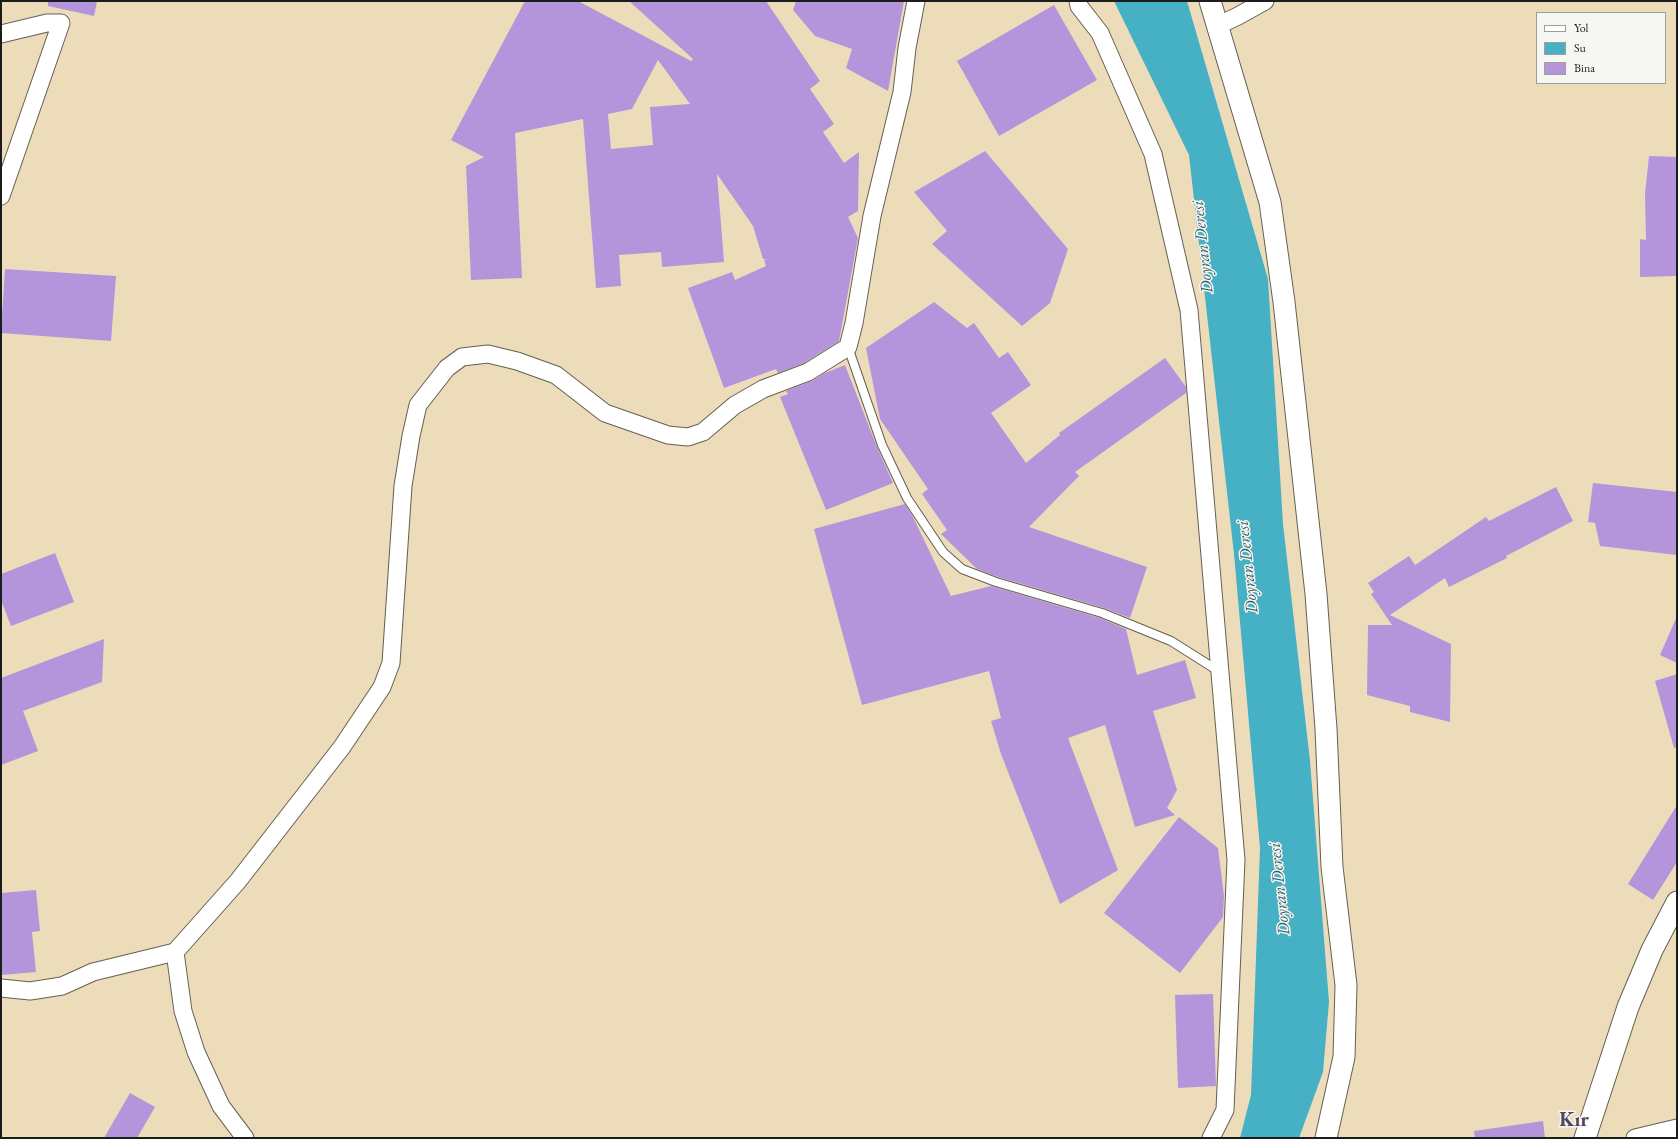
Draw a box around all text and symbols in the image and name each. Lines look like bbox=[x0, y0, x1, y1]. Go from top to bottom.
legend bbox=[1536, 12, 1666, 84]
text: Yol bbox=[1574, 20, 1588, 36]
text: Su bbox=[1574, 40, 1586, 56]
text: Bina bbox=[1574, 60, 1595, 76]
water label: Doyran Deresi bbox=[1188, 200, 1218, 294]
water label: Doyran Deresi bbox=[1233, 520, 1263, 614]
water label: Doyran Deresi bbox=[1265, 842, 1295, 936]
district label: Kır bbox=[1559, 1109, 1589, 1133]

